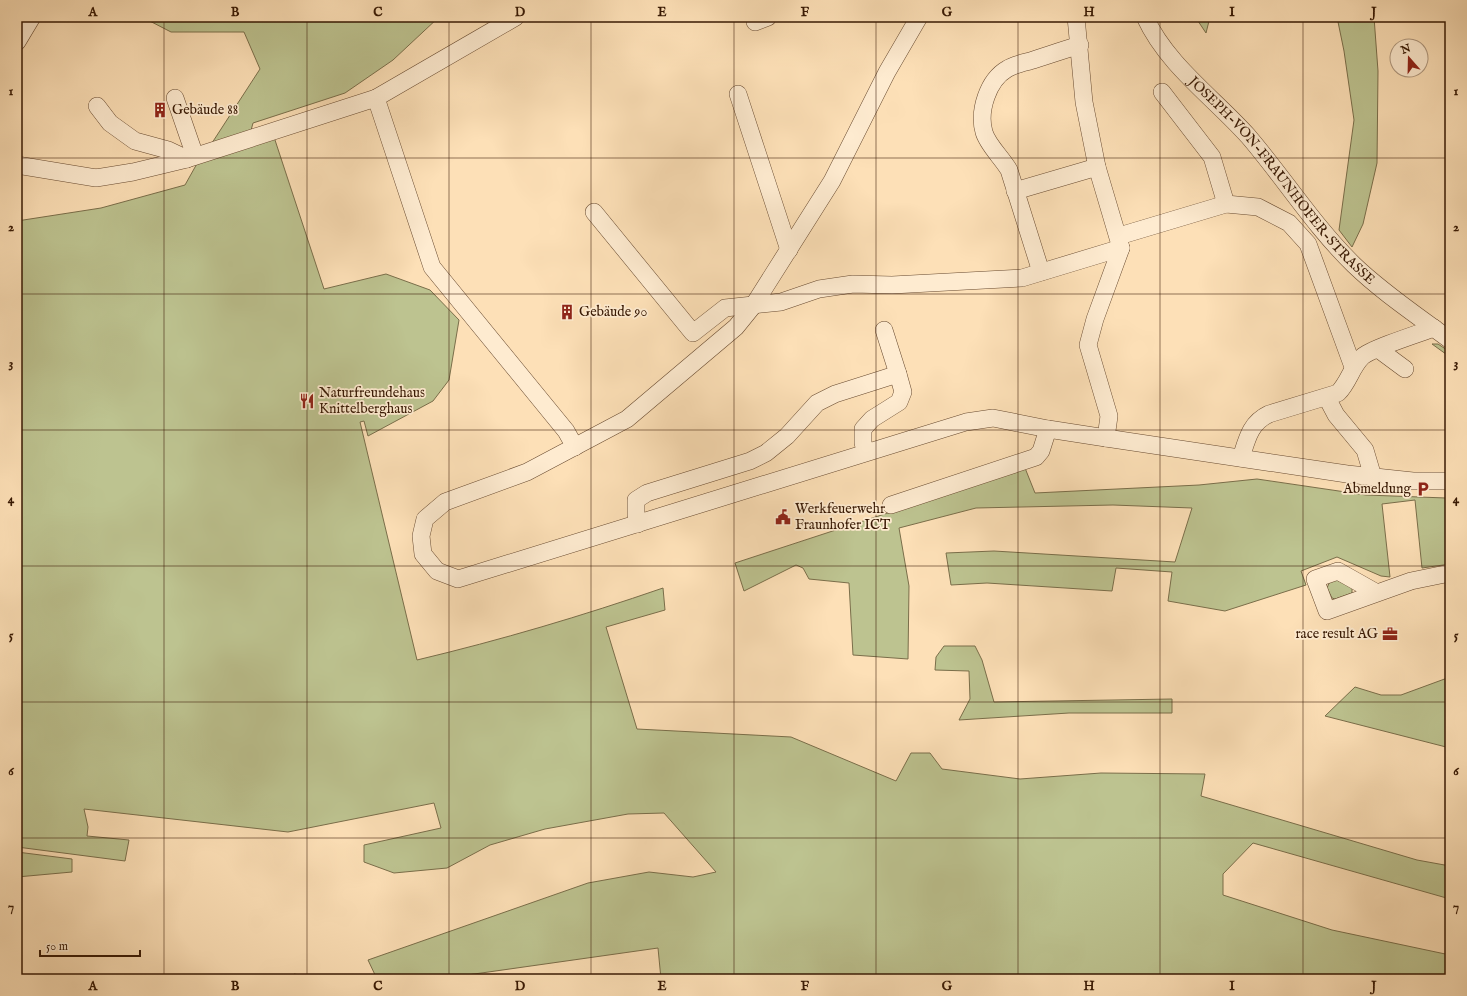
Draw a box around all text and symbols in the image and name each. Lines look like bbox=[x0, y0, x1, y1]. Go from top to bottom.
text: A bbox=[88, 4, 99, 21]
text: B bbox=[231, 4, 240, 21]
text: C bbox=[373, 4, 383, 21]
text: D bbox=[515, 4, 526, 21]
text: E bbox=[657, 4, 667, 21]
text: F bbox=[801, 4, 810, 21]
text: G bbox=[942, 4, 953, 21]
text: H bbox=[1083, 4, 1095, 21]
text: I bbox=[1229, 4, 1235, 21]
text: J bbox=[1369, 4, 1377, 21]
north arrow bbox=[1389, 38, 1429, 78]
text: N bbox=[1398, 41, 1413, 58]
street label: JOSEPH-VON-FRAUNHOFER-STRASSE bbox=[1183, 71, 1379, 289]
text: 1 bbox=[9, 83, 14, 100]
text: 1 bbox=[1454, 83, 1459, 100]
building icon: Gebäude 88 bbox=[151, 101, 169, 119]
place label: Gebäude 88 bbox=[172, 101, 238, 119]
text: 2 bbox=[8, 219, 14, 236]
text: 2 bbox=[1453, 219, 1459, 236]
building icon: Gebäude 90 bbox=[558, 303, 576, 321]
place label: Gebäude 90 bbox=[579, 303, 647, 321]
text: 3 bbox=[9, 355, 14, 372]
text: 3 bbox=[1454, 355, 1459, 372]
place label: Naturfreundehaus Knittelberghaus bbox=[319, 384, 425, 418]
restaurant icon: Naturfreundehaus Knittelberghaus bbox=[298, 392, 316, 410]
place label: Abmeldung bbox=[1342, 480, 1411, 498]
parking icon: Abmeldung bbox=[1414, 480, 1432, 498]
text: 4 bbox=[8, 491, 15, 508]
text: 4 bbox=[1453, 491, 1460, 508]
place label: Werkfeuerwehr Fraunhofer ICT bbox=[795, 500, 891, 534]
public building icon: Werkfeuerwehr Fraunhofer ICT bbox=[774, 508, 792, 526]
place label: race result AG bbox=[1295, 625, 1379, 643]
office icon: race result AG bbox=[1381, 625, 1399, 643]
text: 5 bbox=[9, 627, 14, 644]
text: 5 bbox=[1454, 627, 1459, 644]
text: 6 bbox=[8, 763, 14, 780]
text: 6 bbox=[1453, 763, 1459, 780]
text: 7 bbox=[8, 899, 14, 916]
text: 7 bbox=[1453, 899, 1459, 916]
scale bar bbox=[40, 932, 140, 958]
text: 50 m bbox=[46, 939, 68, 954]
text: A bbox=[88, 978, 99, 995]
text: B bbox=[231, 978, 240, 995]
text: C bbox=[373, 978, 383, 995]
text: D bbox=[515, 978, 526, 995]
text: E bbox=[657, 978, 667, 995]
text: F bbox=[801, 978, 810, 995]
text: G bbox=[942, 978, 953, 995]
text: H bbox=[1083, 978, 1095, 995]
text: I bbox=[1229, 978, 1235, 995]
text: J bbox=[1369, 978, 1377, 995]

